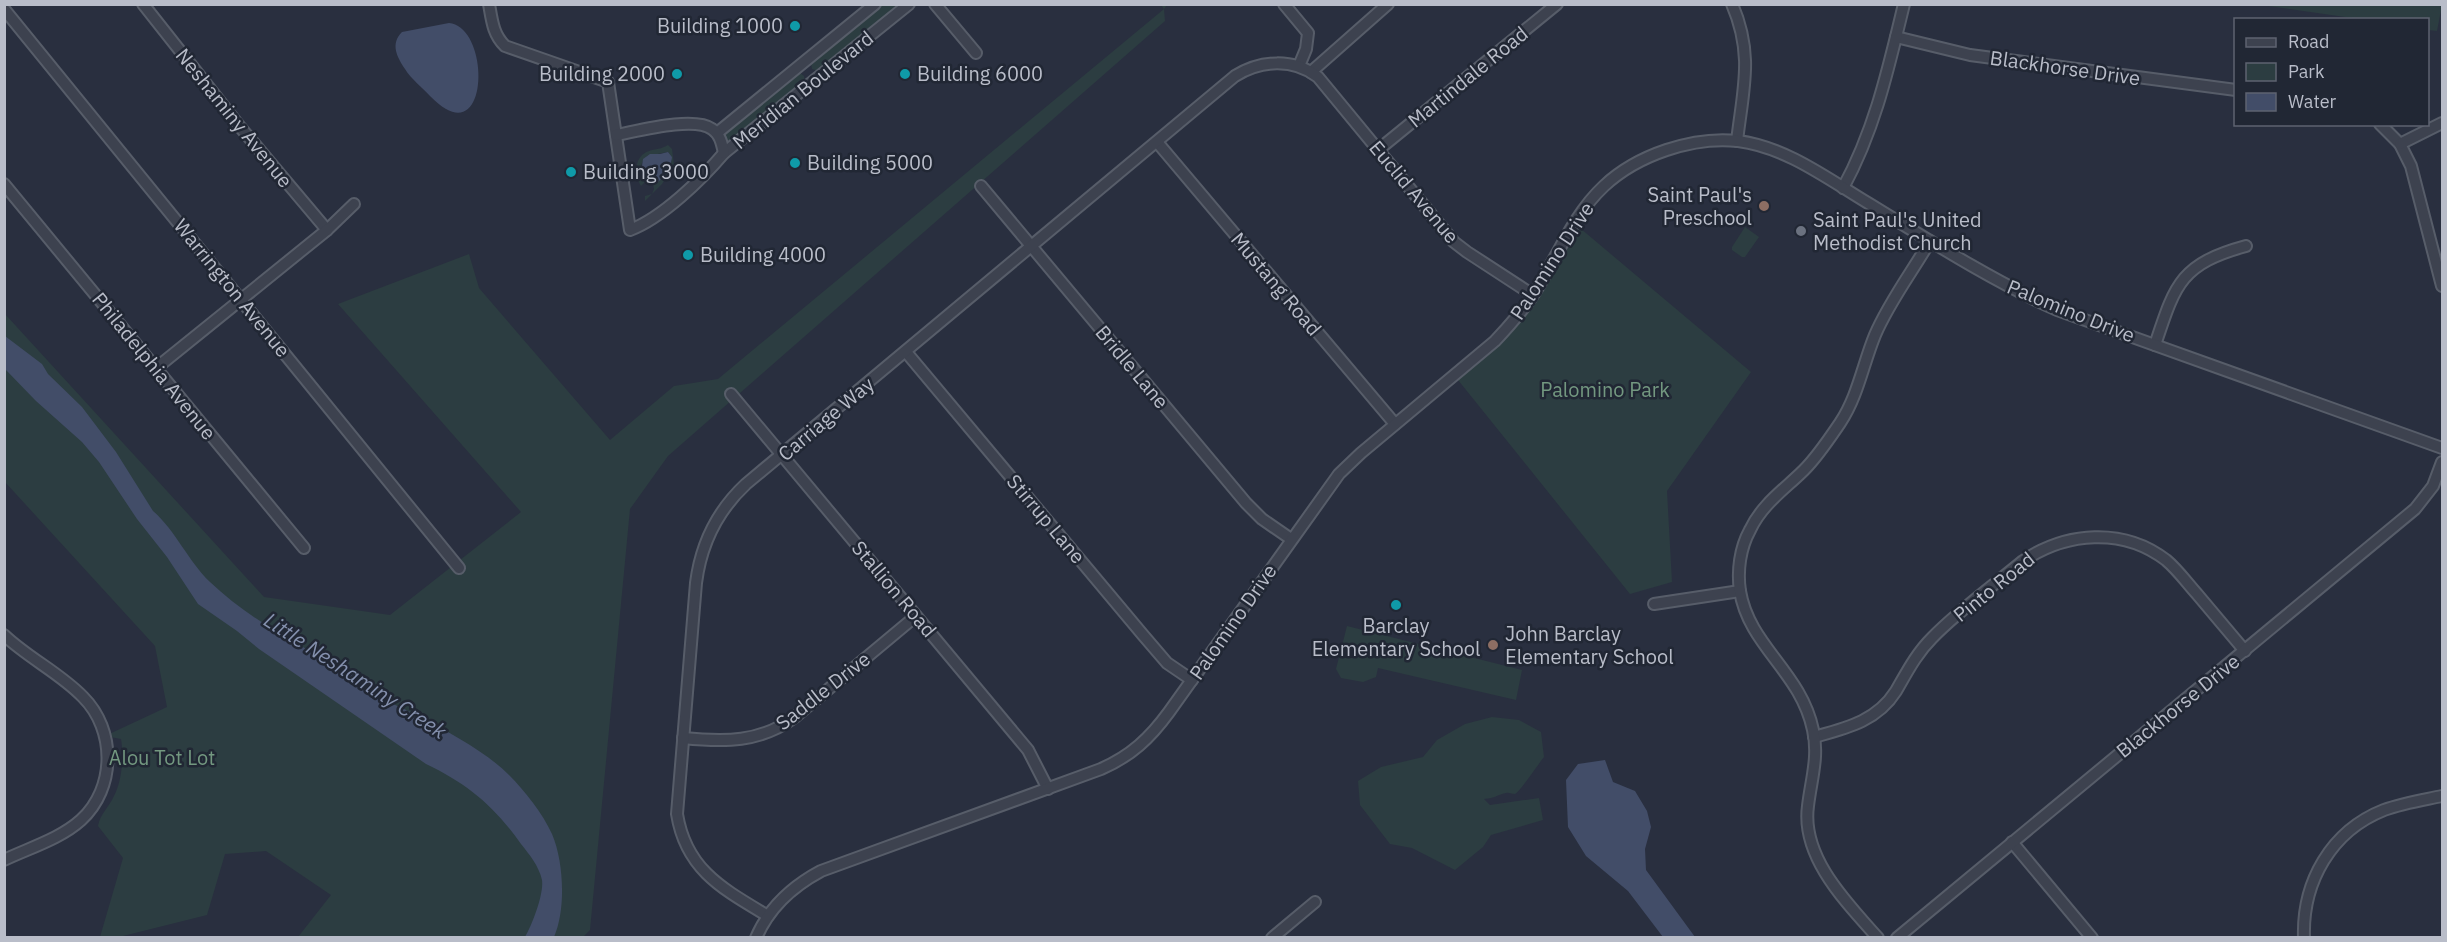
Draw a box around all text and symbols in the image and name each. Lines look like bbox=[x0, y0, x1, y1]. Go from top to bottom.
place label: Building 1000 bbox=[657, 12, 783, 39]
legend bbox=[2234, 18, 2429, 126]
marker: Building 1000 bbox=[788, 19, 802, 33]
street label: Martindale Road bbox=[1402, 20, 1533, 133]
street label: Meridian Boulevard bbox=[727, 24, 879, 155]
text: Road bbox=[2288, 30, 2329, 53]
street label: Neshaminy Avenue bbox=[170, 42, 299, 193]
street label: Blackhorse Drive bbox=[1988, 44, 2142, 91]
place label: Building 2000 bbox=[539, 60, 665, 87]
place label: Building 6000 bbox=[917, 60, 1043, 87]
text: Park bbox=[2288, 60, 2325, 83]
marker: Building 2000 bbox=[670, 67, 684, 81]
marker: Building 6000 bbox=[898, 67, 912, 81]
text: Water bbox=[2288, 90, 2337, 113]
street label: Euclid Avenue bbox=[1363, 135, 1465, 249]
place label: Building 5000 bbox=[807, 149, 933, 176]
marker: Building 5000 bbox=[788, 156, 802, 170]
place label: Building 3000 bbox=[583, 158, 709, 185]
marker: Building 3000 bbox=[564, 165, 578, 179]
place label: Saint Paul's Preschool bbox=[1648, 181, 1752, 231]
street label: Palomino Drive bbox=[1503, 197, 1600, 325]
marker: Saint Paul's Preschool bbox=[1757, 199, 1771, 213]
place label: Saint Paul's United Methodist Church bbox=[1813, 206, 1982, 256]
street label: Warrington Avenue bbox=[168, 213, 297, 363]
marker: Saint Paul's United Methodist Church bbox=[1794, 224, 1808, 238]
street label: Mustang Road bbox=[1225, 226, 1328, 341]
place label: Building 4000 bbox=[700, 241, 826, 268]
marker: Building 4000 bbox=[681, 248, 695, 262]
street label: Palomino Drive bbox=[2003, 273, 2139, 348]
street label: Philadelphia Avenue bbox=[86, 286, 222, 445]
street label: Bridle Lane bbox=[1090, 319, 1175, 414]
street label: Carriage Way bbox=[772, 370, 879, 467]
park label: Palomino Park bbox=[1540, 376, 1670, 403]
street label: Stirrup Lane bbox=[1001, 468, 1092, 569]
street label: Stallion Road bbox=[846, 535, 943, 643]
street label: Pinto Road bbox=[1947, 545, 2040, 628]
street label: Palomino Drive bbox=[1183, 558, 1282, 685]
marker: Barclay Elementary School bbox=[1389, 598, 1403, 612]
water label: Little Neshaminy Creek bbox=[259, 606, 453, 745]
place label: Barclay Elementary School bbox=[1312, 612, 1480, 662]
place label: John Barclay Elementary School bbox=[1505, 620, 1674, 670]
marker: John Barclay Elementary School bbox=[1486, 638, 1500, 652]
street label: Saddle Drive bbox=[770, 645, 876, 736]
street label: Blackhorse Drive bbox=[2110, 647, 2245, 764]
park label: Alou Tot Lot bbox=[109, 744, 215, 771]

